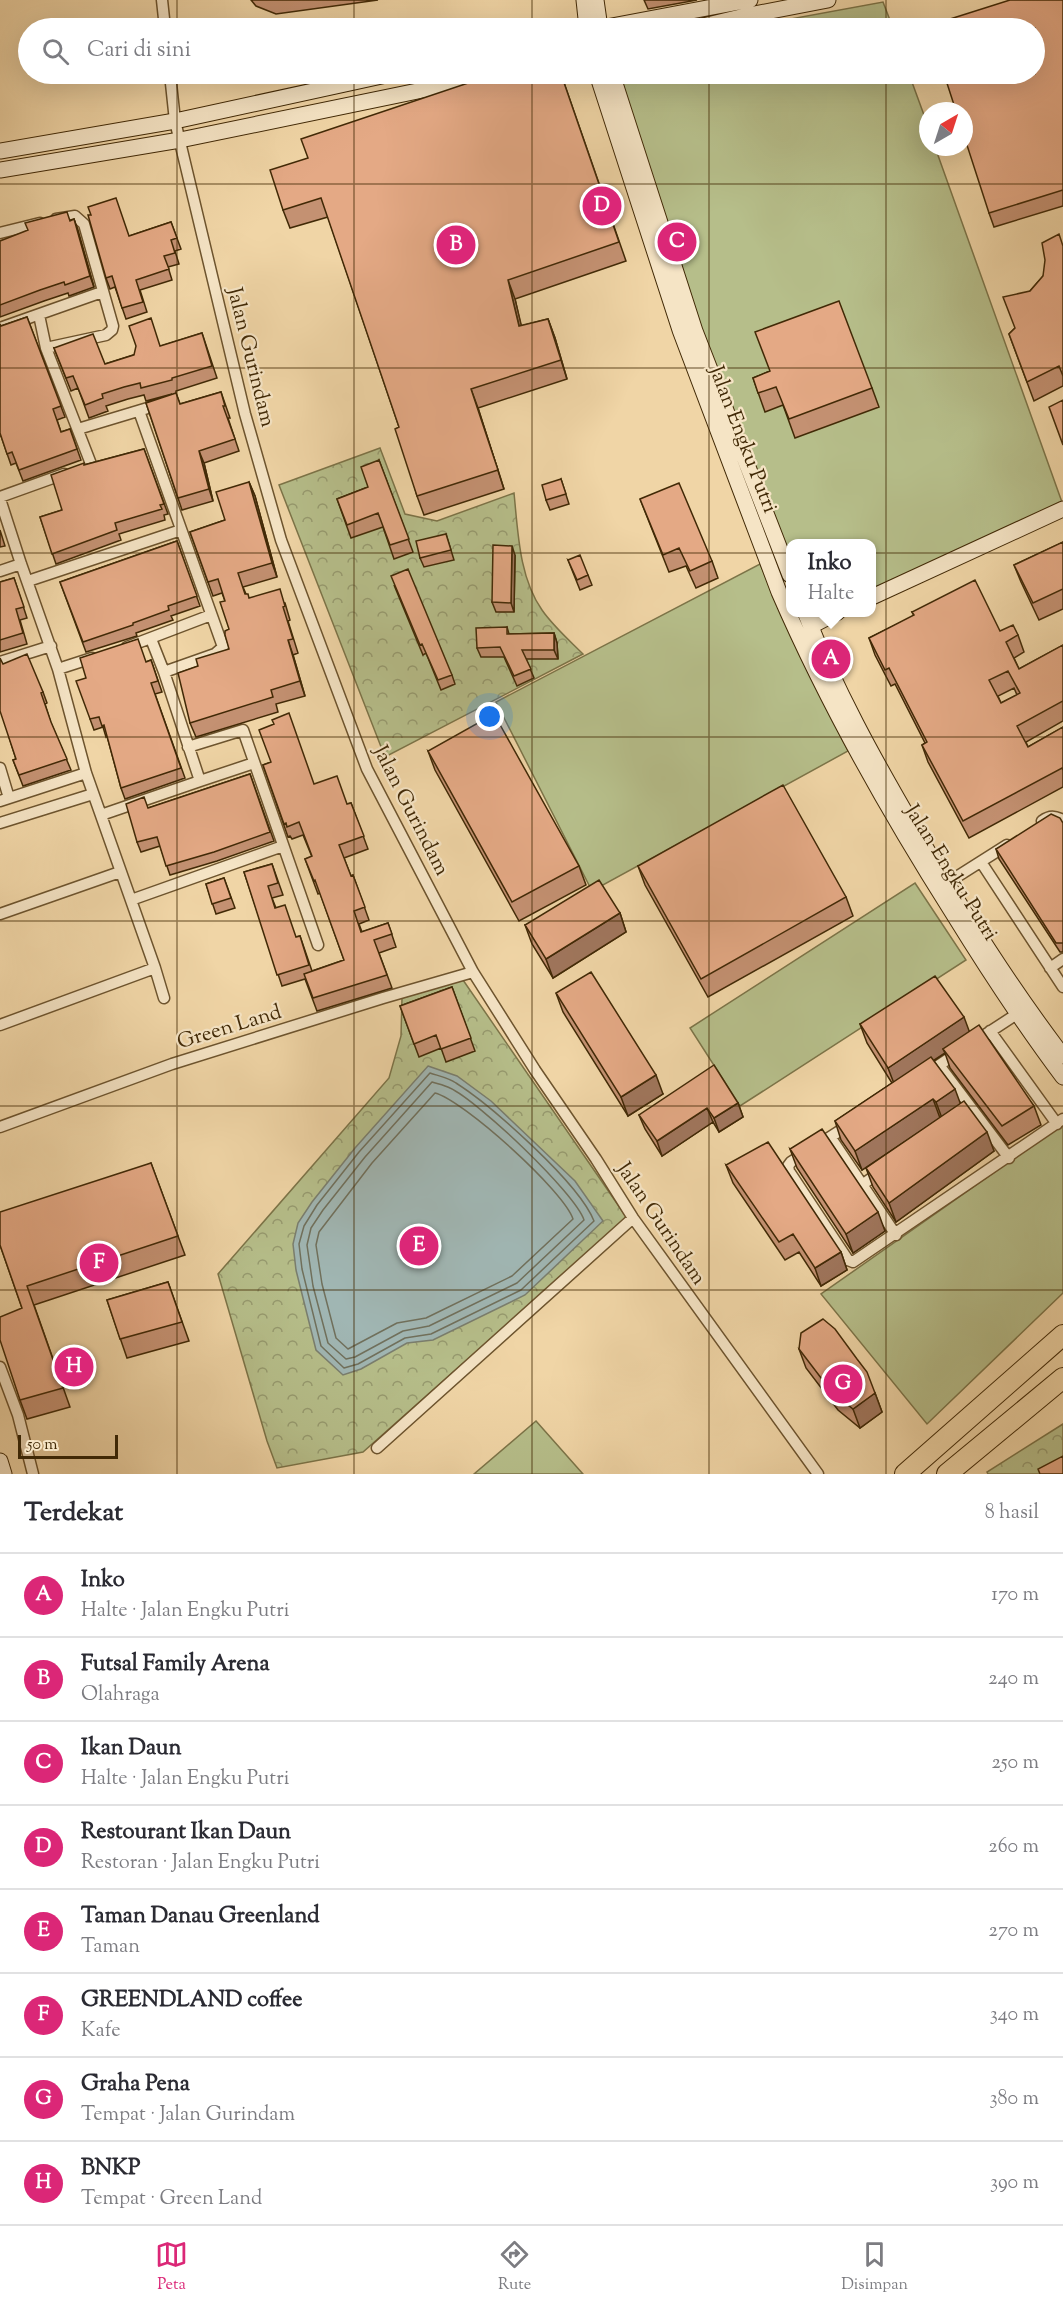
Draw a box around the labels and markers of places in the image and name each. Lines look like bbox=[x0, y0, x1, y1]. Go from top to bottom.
pin: D bbox=[582, 184, 622, 228]
pin: C bbox=[658, 220, 696, 264]
pin: B bbox=[436, 222, 476, 268]
pin: A bbox=[812, 636, 850, 682]
pin: E bbox=[400, 1224, 438, 1268]
pin: F bbox=[80, 1240, 118, 1286]
pin: H bbox=[54, 1344, 94, 1390]
pin: G bbox=[824, 1362, 862, 1406]

